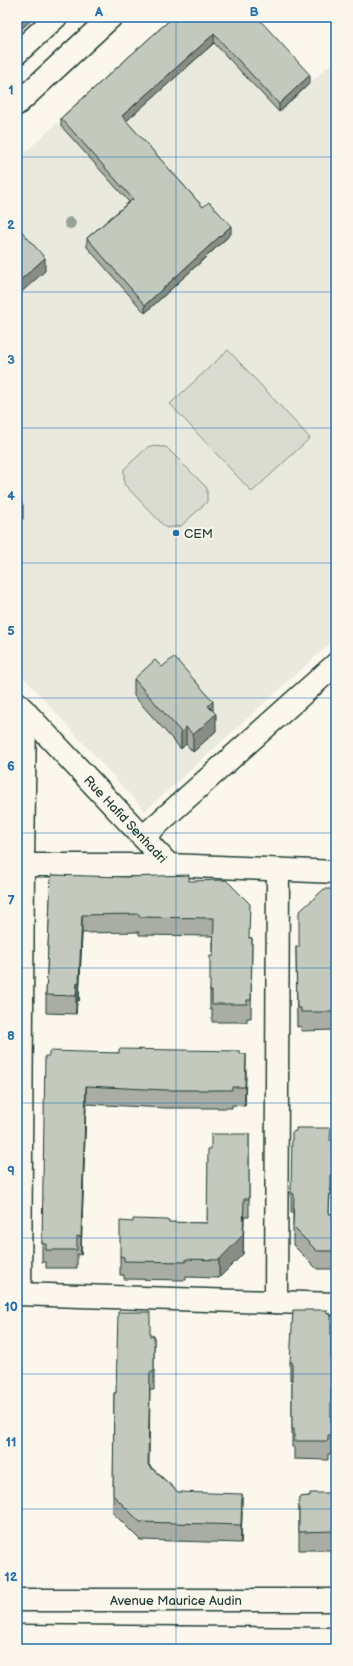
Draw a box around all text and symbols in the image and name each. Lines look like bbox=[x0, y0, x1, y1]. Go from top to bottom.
text: A bbox=[94, 4, 103, 20]
text: B bbox=[249, 4, 259, 20]
text: 1 bbox=[8, 82, 14, 98]
text: 2 bbox=[7, 217, 15, 233]
text: 3 bbox=[7, 352, 15, 368]
text: 4 bbox=[7, 488, 15, 504]
place label: CEM bbox=[184, 526, 213, 542]
marker: CEM bbox=[171, 528, 181, 538]
text: 5 bbox=[7, 623, 15, 639]
text: 6 bbox=[7, 758, 15, 774]
street label: Rue Hafid Senhadri bbox=[80, 772, 170, 867]
text: 7 bbox=[7, 893, 15, 909]
text: 8 bbox=[7, 1028, 15, 1044]
text: 9 bbox=[7, 1163, 15, 1179]
text: 10 bbox=[4, 1299, 18, 1315]
text: 11 bbox=[6, 1434, 16, 1450]
text: 12 bbox=[4, 1569, 18, 1585]
street label: Avenue Maurice Audin bbox=[110, 1593, 242, 1609]

